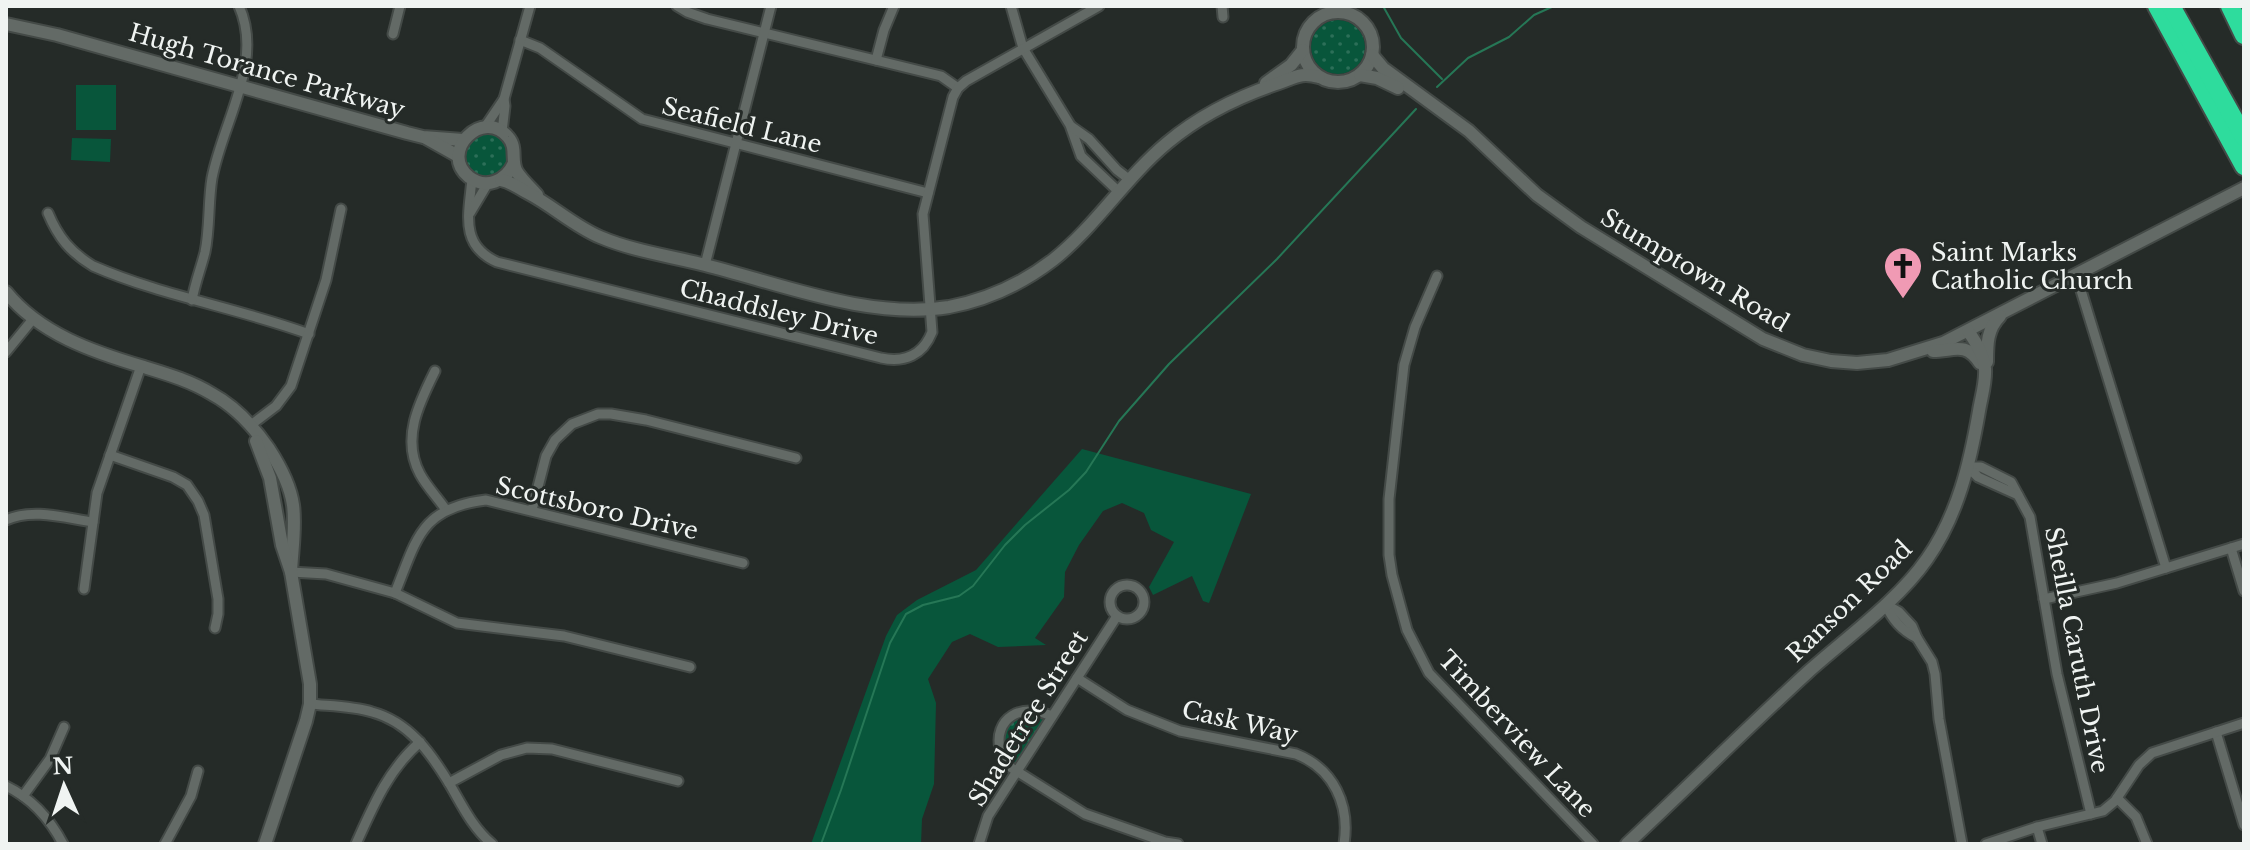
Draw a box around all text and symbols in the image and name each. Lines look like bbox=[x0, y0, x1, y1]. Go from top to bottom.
street label: Hugh Torance Parkway bbox=[126, 18, 409, 125]
street label: Seafield Lane bbox=[659, 91, 825, 159]
street label: Stumptown Road bbox=[1596, 202, 1794, 338]
place label: Saint Marks Catholic Church bbox=[1931, 238, 2133, 295]
church icon: Saint Marks Catholic Church bbox=[1882, 245, 1924, 300]
street label: Chaddsley Drive bbox=[677, 273, 881, 351]
street label: Scottsboro Drive bbox=[493, 471, 701, 545]
street label: Sheilla Caruth Drive bbox=[2039, 524, 2115, 776]
street label: Ranson Road bbox=[1780, 534, 1918, 668]
street label: Shadetree Street bbox=[962, 625, 1094, 811]
street label: Timberview Lane bbox=[1432, 645, 1602, 823]
street label: Cask Way bbox=[1179, 695, 1301, 750]
north arrow bbox=[24, 746, 104, 826]
text: N bbox=[52, 752, 74, 781]

